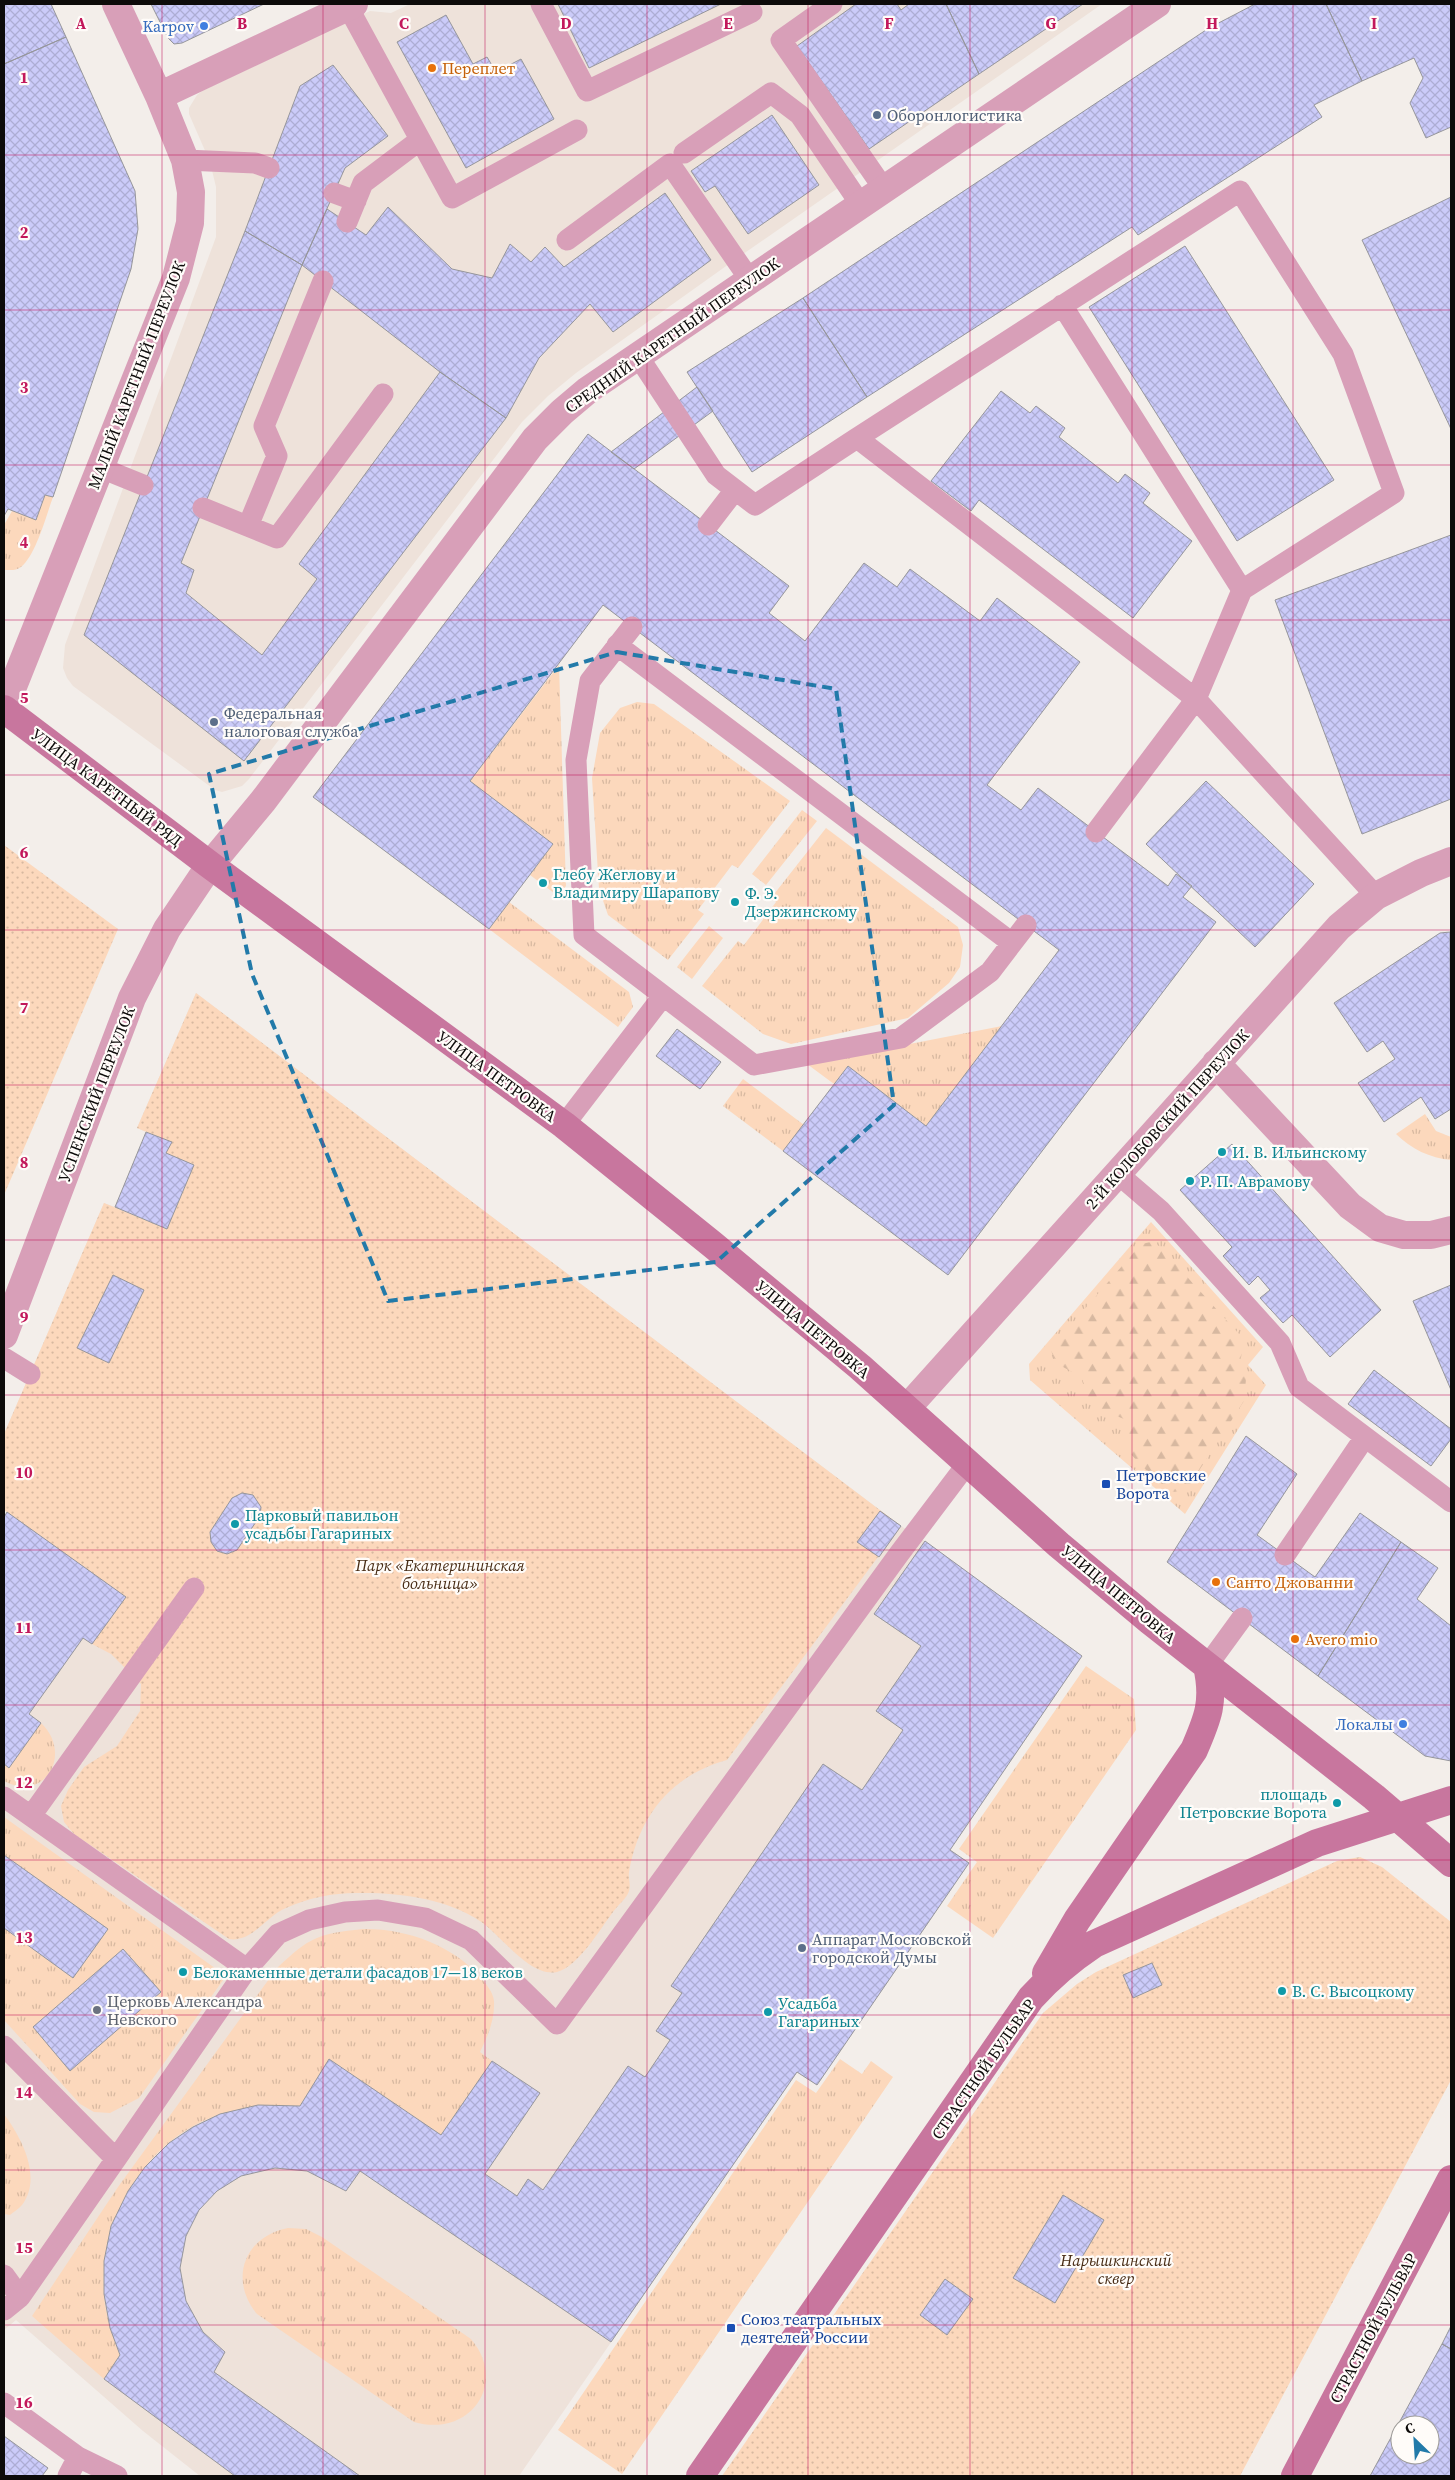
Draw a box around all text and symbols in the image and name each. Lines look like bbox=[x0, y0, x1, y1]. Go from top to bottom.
text: A bbox=[76, 12, 87, 34]
text: B bbox=[237, 12, 248, 34]
text: C bbox=[399, 12, 409, 34]
text: D bbox=[560, 12, 572, 34]
text: E bbox=[723, 12, 733, 34]
text: F bbox=[884, 12, 894, 34]
text: G bbox=[1046, 12, 1057, 34]
text: H bbox=[1206, 12, 1218, 34]
text: I bbox=[1371, 12, 1377, 34]
place label: Karpov bbox=[142, 15, 194, 37]
marker: Karpov bbox=[198, 20, 210, 32]
place label: Переплет bbox=[442, 57, 516, 79]
marker: Переплет bbox=[426, 62, 438, 74]
text: 1 bbox=[20, 66, 28, 88]
place label: Оборонлогистика bbox=[887, 104, 1023, 126]
marker: Оборонлогистика bbox=[871, 109, 883, 121]
text: 2 bbox=[20, 221, 29, 243]
street label: СРЕДНИЙ КАРЕТНЫЙ ПЕРЕУЛОК bbox=[560, 252, 784, 418]
street label: МАЛЫЙ КАРЕТНЫЙ ПЕРЕУЛОК bbox=[82, 257, 190, 492]
text: 3 bbox=[20, 376, 29, 398]
text: 4 bbox=[20, 531, 29, 553]
text: 5 bbox=[20, 686, 29, 708]
place label: Федеральная налоговая служба bbox=[224, 702, 359, 742]
marker: Федеральная налоговая служба bbox=[208, 716, 220, 728]
street label: УЛИЦА КАРЕТНЫЙ РЯД bbox=[27, 723, 187, 851]
text: 6 bbox=[20, 841, 29, 863]
place label: Глебу Жеглову и Владимиру Шарапову bbox=[553, 863, 720, 903]
marker: Глебу Жеглову и Владимиру Шарапову bbox=[537, 877, 549, 889]
place label: Ф. Э. Дзержинскому bbox=[745, 882, 858, 922]
marker: Ф. Э. Дзержинскому bbox=[729, 896, 741, 908]
text: 7 bbox=[20, 996, 29, 1018]
street label: УСПЕНСКИЙ ПЕРЕУЛОК bbox=[52, 1002, 140, 1185]
street label: 2-Й КОЛОБОВСКИЙ ПЕРЕУЛОК bbox=[1080, 1024, 1254, 1214]
street label: УЛИЦА ПЕТРОВКА bbox=[433, 1025, 561, 1127]
place label: И. В. Ильинскому bbox=[1232, 1141, 1367, 1163]
marker: И. В. Ильинскому bbox=[1216, 1146, 1228, 1158]
text: 8 bbox=[20, 1151, 28, 1173]
place label: Р. П. Аврамову bbox=[1200, 1170, 1311, 1192]
marker: Р. П. Аврамову bbox=[1184, 1175, 1196, 1187]
street label: УЛИЦА ПЕТРОВКА bbox=[751, 1275, 875, 1384]
text: 9 bbox=[20, 1306, 29, 1328]
text: 10 bbox=[15, 1461, 33, 1483]
place label: Петровские Ворота bbox=[1116, 1464, 1206, 1504]
marker: Петровские Ворота bbox=[1100, 1478, 1112, 1490]
place label: Парковый павильон усадьбы Гагариных bbox=[245, 1504, 399, 1544]
marker: Парковый павильон усадьбы Гагариных bbox=[229, 1518, 241, 1530]
street label: УЛИЦА ПЕТРОВКА bbox=[1057, 1540, 1181, 1649]
park label: Парк «Екатерининская больница» bbox=[354, 1554, 525, 1594]
place label: Санто Джованни bbox=[1226, 1571, 1354, 1593]
marker: Санто Джованни bbox=[1210, 1576, 1222, 1588]
text: 11 bbox=[15, 1616, 33, 1638]
place label: Avero mio bbox=[1305, 1628, 1378, 1650]
marker: Avero mio bbox=[1289, 1633, 1301, 1645]
place label: Локалы bbox=[1335, 1713, 1393, 1735]
marker: Локалы bbox=[1397, 1718, 1409, 1730]
text: 12 bbox=[15, 1771, 33, 1793]
place label: площадь Петровские Ворота bbox=[1180, 1783, 1328, 1823]
marker: площадь Петровские Ворота bbox=[1331, 1797, 1343, 1809]
text: 13 bbox=[15, 1926, 33, 1948]
place label: Аппарат Московской городской Думы bbox=[812, 1928, 972, 1968]
marker: Аппарат Московской городской Думы bbox=[796, 1942, 808, 1954]
place label: Белокаменные детали фасадов 17—18 веков bbox=[193, 1961, 523, 1983]
marker: Белокаменные детали фасадов 17—18 веков bbox=[177, 1966, 189, 1978]
place label: В. С. Высоцкому bbox=[1292, 1980, 1415, 2002]
marker: В. С. Высоцкому bbox=[1276, 1985, 1288, 1997]
place label: Церковь Александра Невского bbox=[107, 1990, 263, 2030]
place label: Усадьба Гагариных bbox=[778, 1992, 860, 2032]
street label: СТРАСТНОЙ БУЛЬВАР bbox=[926, 1994, 1040, 2144]
marker: Церковь Александра Невского bbox=[91, 2004, 103, 2016]
marker: Усадьба Гагариных bbox=[762, 2006, 774, 2018]
text: 14 bbox=[15, 2081, 33, 2103]
text: 15 bbox=[15, 2236, 33, 2258]
park label: Нарышкинский сквер bbox=[1059, 2249, 1173, 2289]
street label: СТРАСТНОЙ БУЛЬВАР bbox=[1324, 2249, 1422, 2407]
place label: Союз театральных деятелей России bbox=[741, 2308, 882, 2348]
marker: Союз театральных деятелей России bbox=[725, 2322, 737, 2334]
text: 16 bbox=[15, 2391, 33, 2413]
north arrow bbox=[1390, 2415, 1440, 2465]
text: С bbox=[1401, 2417, 1418, 2439]

